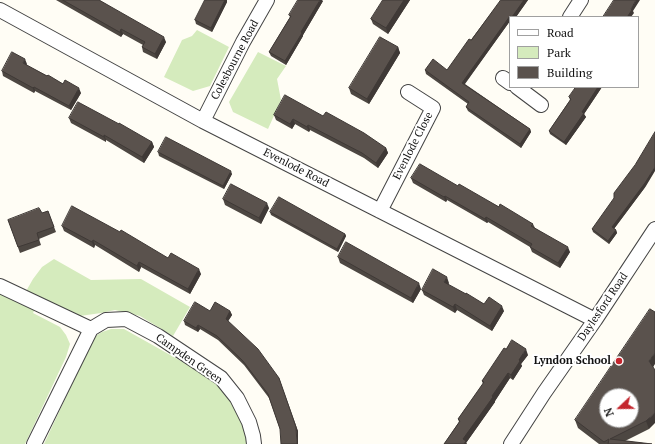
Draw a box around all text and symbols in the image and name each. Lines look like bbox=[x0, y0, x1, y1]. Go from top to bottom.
legend bbox=[509, 16, 639, 88]
street label: Colesbourne Road bbox=[208, 18, 262, 102]
text: Road bbox=[547, 25, 574, 40]
text: Park bbox=[547, 45, 571, 60]
text: Building bbox=[547, 65, 592, 80]
street label: Evenlode Close bbox=[390, 110, 436, 182]
street label: Evenlode Road bbox=[261, 146, 331, 190]
street label: Daylesford Road bbox=[575, 270, 631, 344]
street label: Campden Green bbox=[153, 331, 225, 387]
place label: Lyndon School bbox=[534, 354, 611, 368]
marker: Lyndon School bbox=[614, 356, 624, 366]
north arrow bbox=[599, 388, 639, 428]
text: N bbox=[601, 406, 617, 419]

